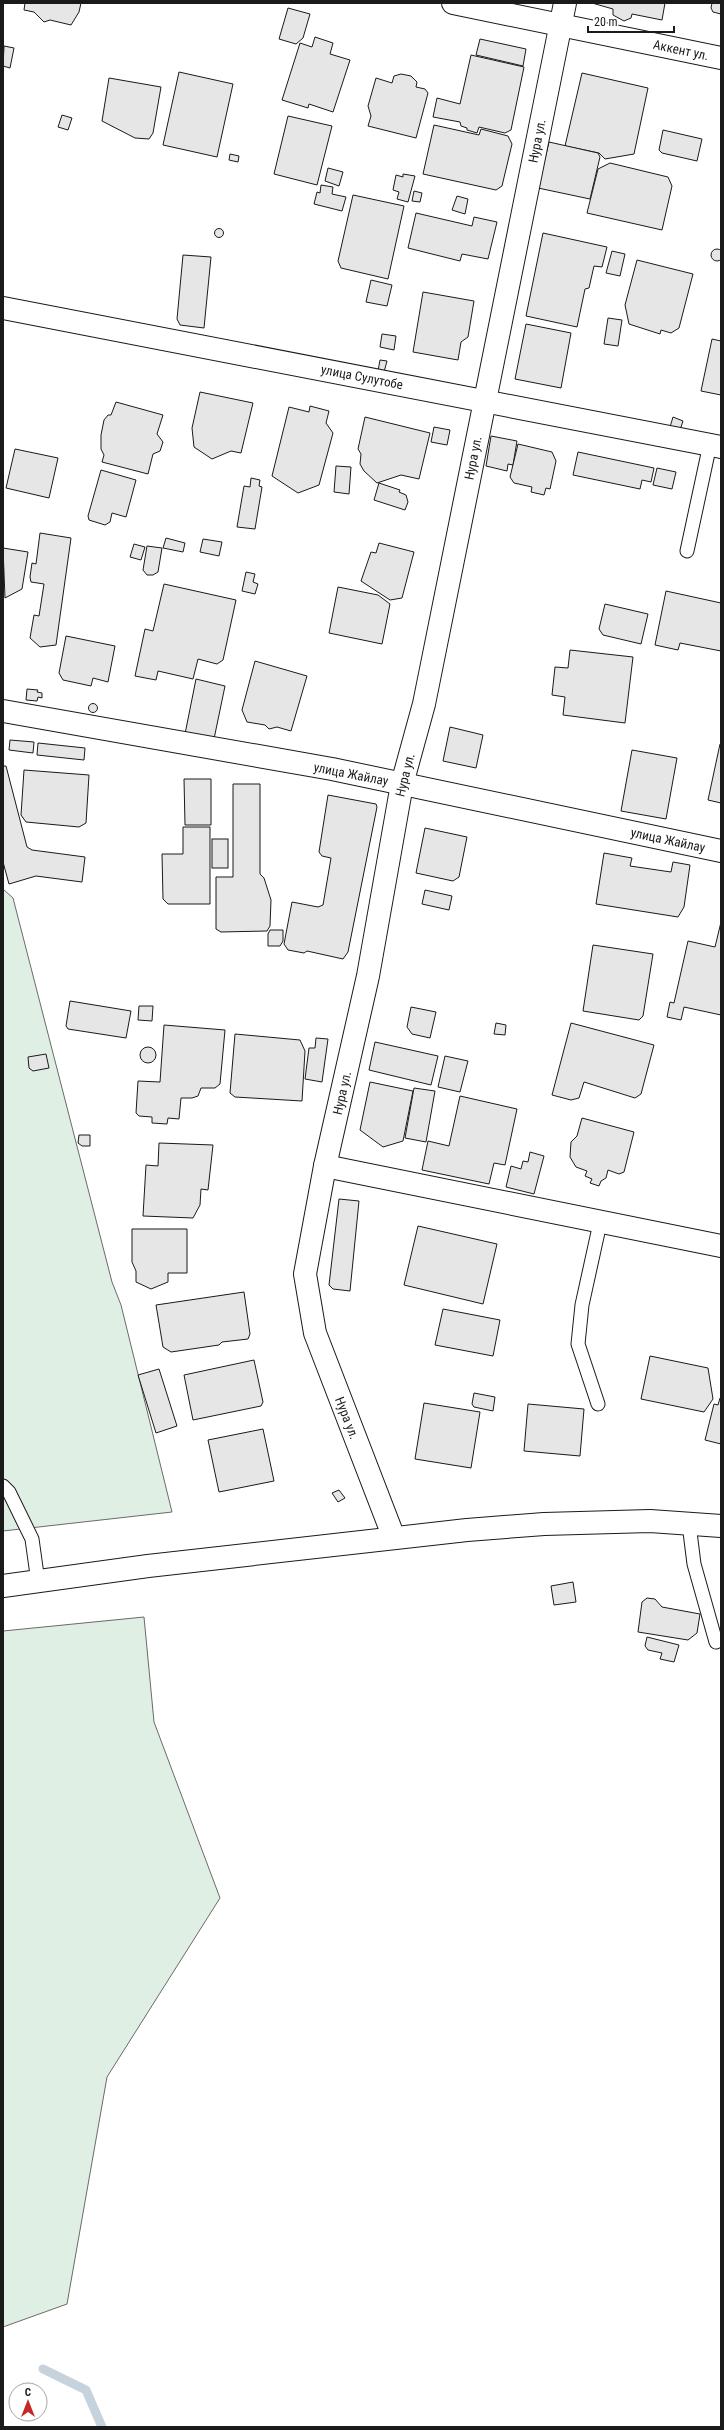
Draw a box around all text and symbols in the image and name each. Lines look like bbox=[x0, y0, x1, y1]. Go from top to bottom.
scale bar bbox=[588, 8, 674, 34]
text: 20 m bbox=[594, 15, 618, 29]
street label: Аккент ул. bbox=[652, 37, 710, 63]
street label: Нура ул. bbox=[525, 118, 549, 164]
street label: улица Сулутобе bbox=[320, 362, 404, 392]
street label: Нура ул. bbox=[461, 435, 485, 481]
street label: Нура ул. bbox=[392, 752, 418, 798]
street label: улица Жайлау bbox=[312, 759, 390, 789]
street label: улица Жайлау bbox=[629, 825, 707, 855]
street label: Нура ул. bbox=[330, 1070, 354, 1116]
street label: Нура ул. bbox=[332, 1395, 362, 1441]
north arrow bbox=[8, 2382, 48, 2422]
text: С bbox=[25, 2386, 31, 2399]

